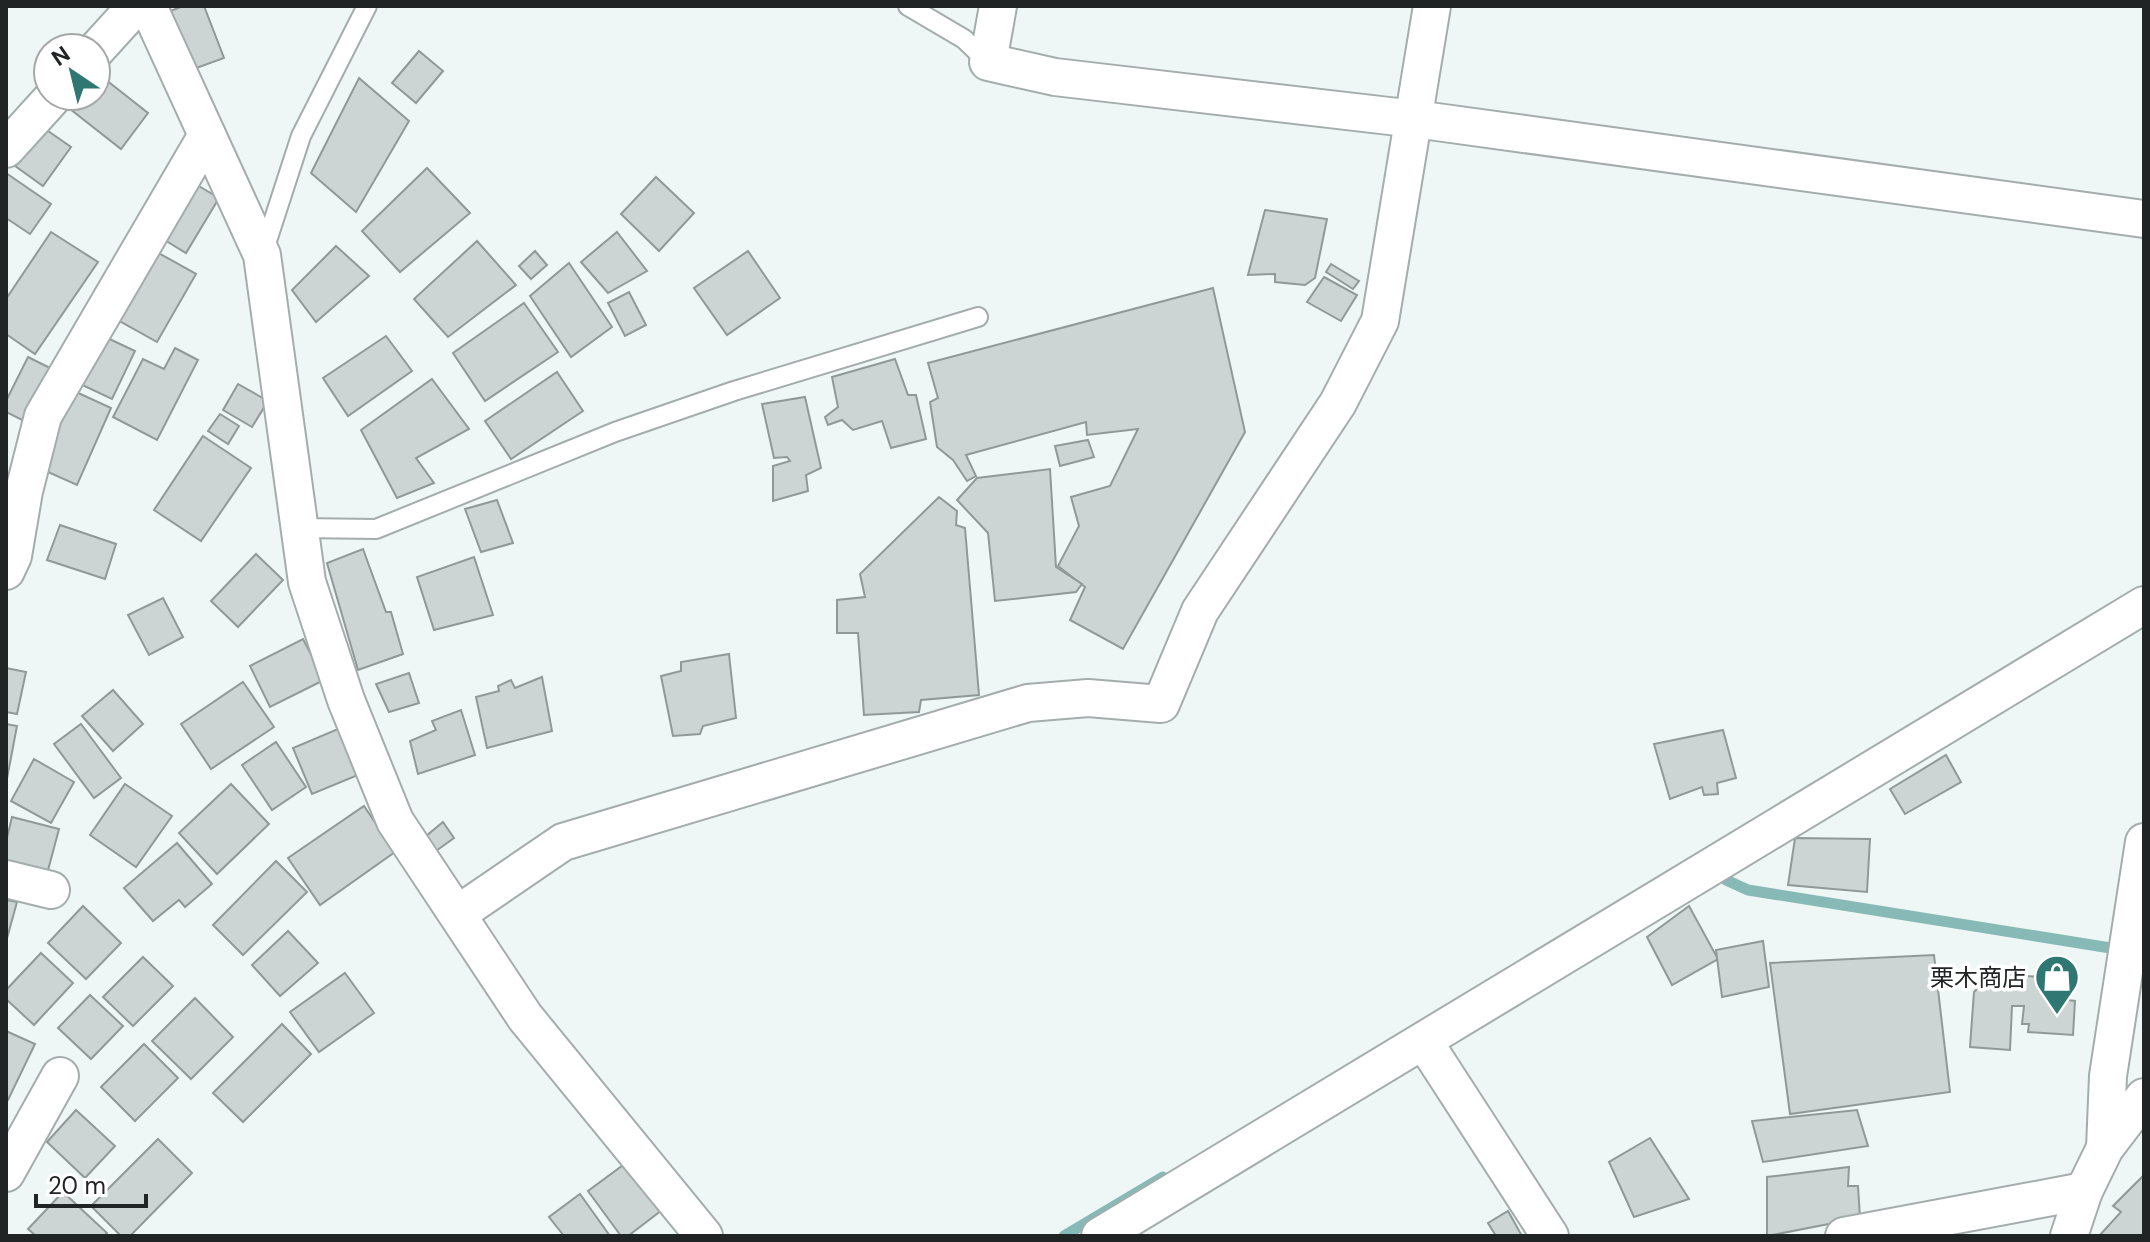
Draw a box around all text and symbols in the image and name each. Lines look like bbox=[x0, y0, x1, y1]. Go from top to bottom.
north arrow bbox=[32, 32, 112, 112]
text: N bbox=[46, 40, 76, 73]
shop icon: 栗木商店 bbox=[2033, 953, 2081, 1016]
place label: 栗木商店 bbox=[1930, 962, 2026, 993]
scale bar bbox=[36, 1158, 146, 1208]
text: 20 m bbox=[48, 1170, 106, 1201]

